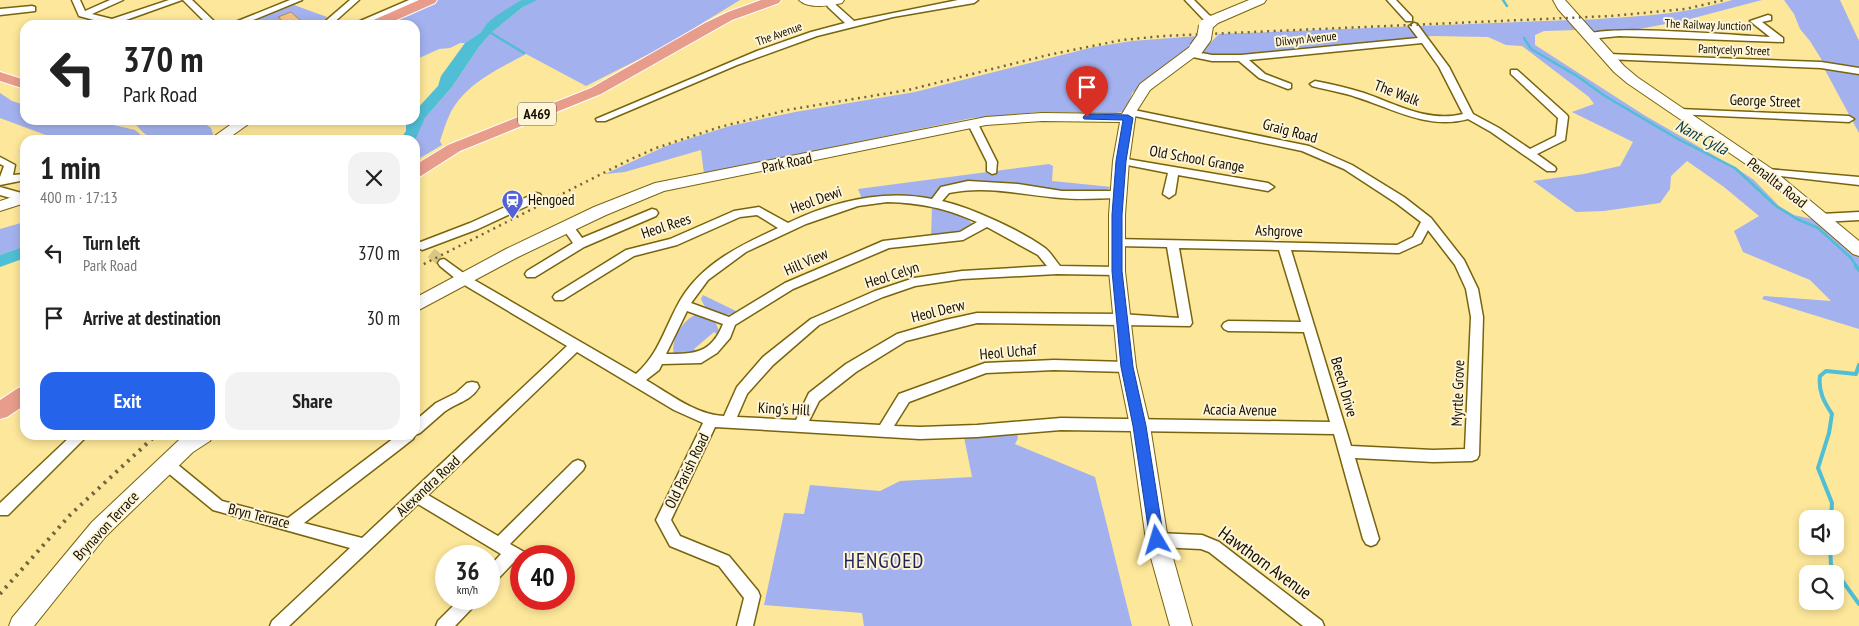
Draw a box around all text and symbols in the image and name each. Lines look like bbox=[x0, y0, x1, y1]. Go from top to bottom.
street label: The Railway Junction bbox=[1664, 15, 1752, 34]
street label: The Avenue bbox=[754, 18, 804, 49]
street label: Dilwyn Avenue bbox=[1275, 28, 1337, 49]
text: 370 m bbox=[123, 36, 204, 82]
icon: left bbox=[40, 40, 105, 105]
street label: Pantycelyn Street bbox=[1698, 41, 1771, 58]
pin bbox=[1066, 66, 1108, 117]
icon: arrive bbox=[1073, 73, 1101, 101]
street label: The Walk bbox=[1372, 75, 1423, 110]
text: Park Road bbox=[123, 80, 197, 108]
street label: George Street bbox=[1729, 90, 1801, 111]
road number: A469 bbox=[518, 102, 556, 126]
street label: Graig Road bbox=[1261, 114, 1320, 147]
water label: Nant Cylla bbox=[1672, 115, 1733, 160]
street label: Old School Grange bbox=[1148, 141, 1246, 176]
text: 1 min bbox=[40, 148, 101, 187]
street label: Park Road bbox=[760, 148, 814, 177]
button: close bbox=[348, 152, 400, 204]
street label: Penallta Road bbox=[1743, 153, 1811, 212]
street label: Heol Dewi bbox=[788, 181, 844, 218]
text: 400 m · 17:13 bbox=[40, 187, 118, 207]
station icon: Hengoed bbox=[500, 188, 524, 219]
place label: Hengoed bbox=[528, 190, 574, 209]
street label: Heol Rees bbox=[639, 209, 693, 242]
street label: Ashgrove bbox=[1255, 220, 1303, 241]
text: Turn left bbox=[83, 231, 140, 255]
icon: left bbox=[40, 239, 68, 267]
text: 370 m bbox=[358, 241, 400, 265]
street label: Hill View bbox=[781, 243, 831, 280]
text: Park Road bbox=[83, 255, 137, 275]
street label: Heol Celyn bbox=[862, 257, 921, 292]
street label: Heol Derw bbox=[909, 295, 967, 326]
icon: arrive bbox=[40, 304, 68, 332]
text: Arrive at destination bbox=[83, 306, 221, 330]
text: 30 m bbox=[367, 306, 400, 330]
street label: Heol Uchaf bbox=[979, 339, 1038, 363]
street label: Beech Drive bbox=[1327, 355, 1362, 419]
street label: Myrtle Grove bbox=[1447, 359, 1468, 427]
button: Exit bbox=[40, 372, 215, 430]
button: Share bbox=[225, 372, 400, 430]
street label: King's Hill bbox=[757, 398, 811, 419]
street label: Acacia Avenue bbox=[1203, 399, 1277, 420]
street label: Old Parish Road bbox=[660, 430, 713, 512]
street label: Alexandra Road bbox=[392, 451, 464, 520]
street label: Brynavon Terrace bbox=[69, 487, 143, 564]
street label: Bryn Terrace bbox=[226, 499, 292, 532]
map controls bbox=[1799, 510, 1844, 610]
button: sound bbox=[1799, 510, 1844, 555]
position arrow bbox=[1130, 513, 1182, 565]
street label: Hawthorn Avenue bbox=[1214, 521, 1316, 604]
speed limit sign: 40 bbox=[510, 545, 575, 610]
district label: HENGOED bbox=[844, 547, 924, 574]
text: 36 bbox=[456, 555, 479, 587]
button: search bbox=[1799, 565, 1844, 610]
text: km/h bbox=[457, 582, 478, 597]

